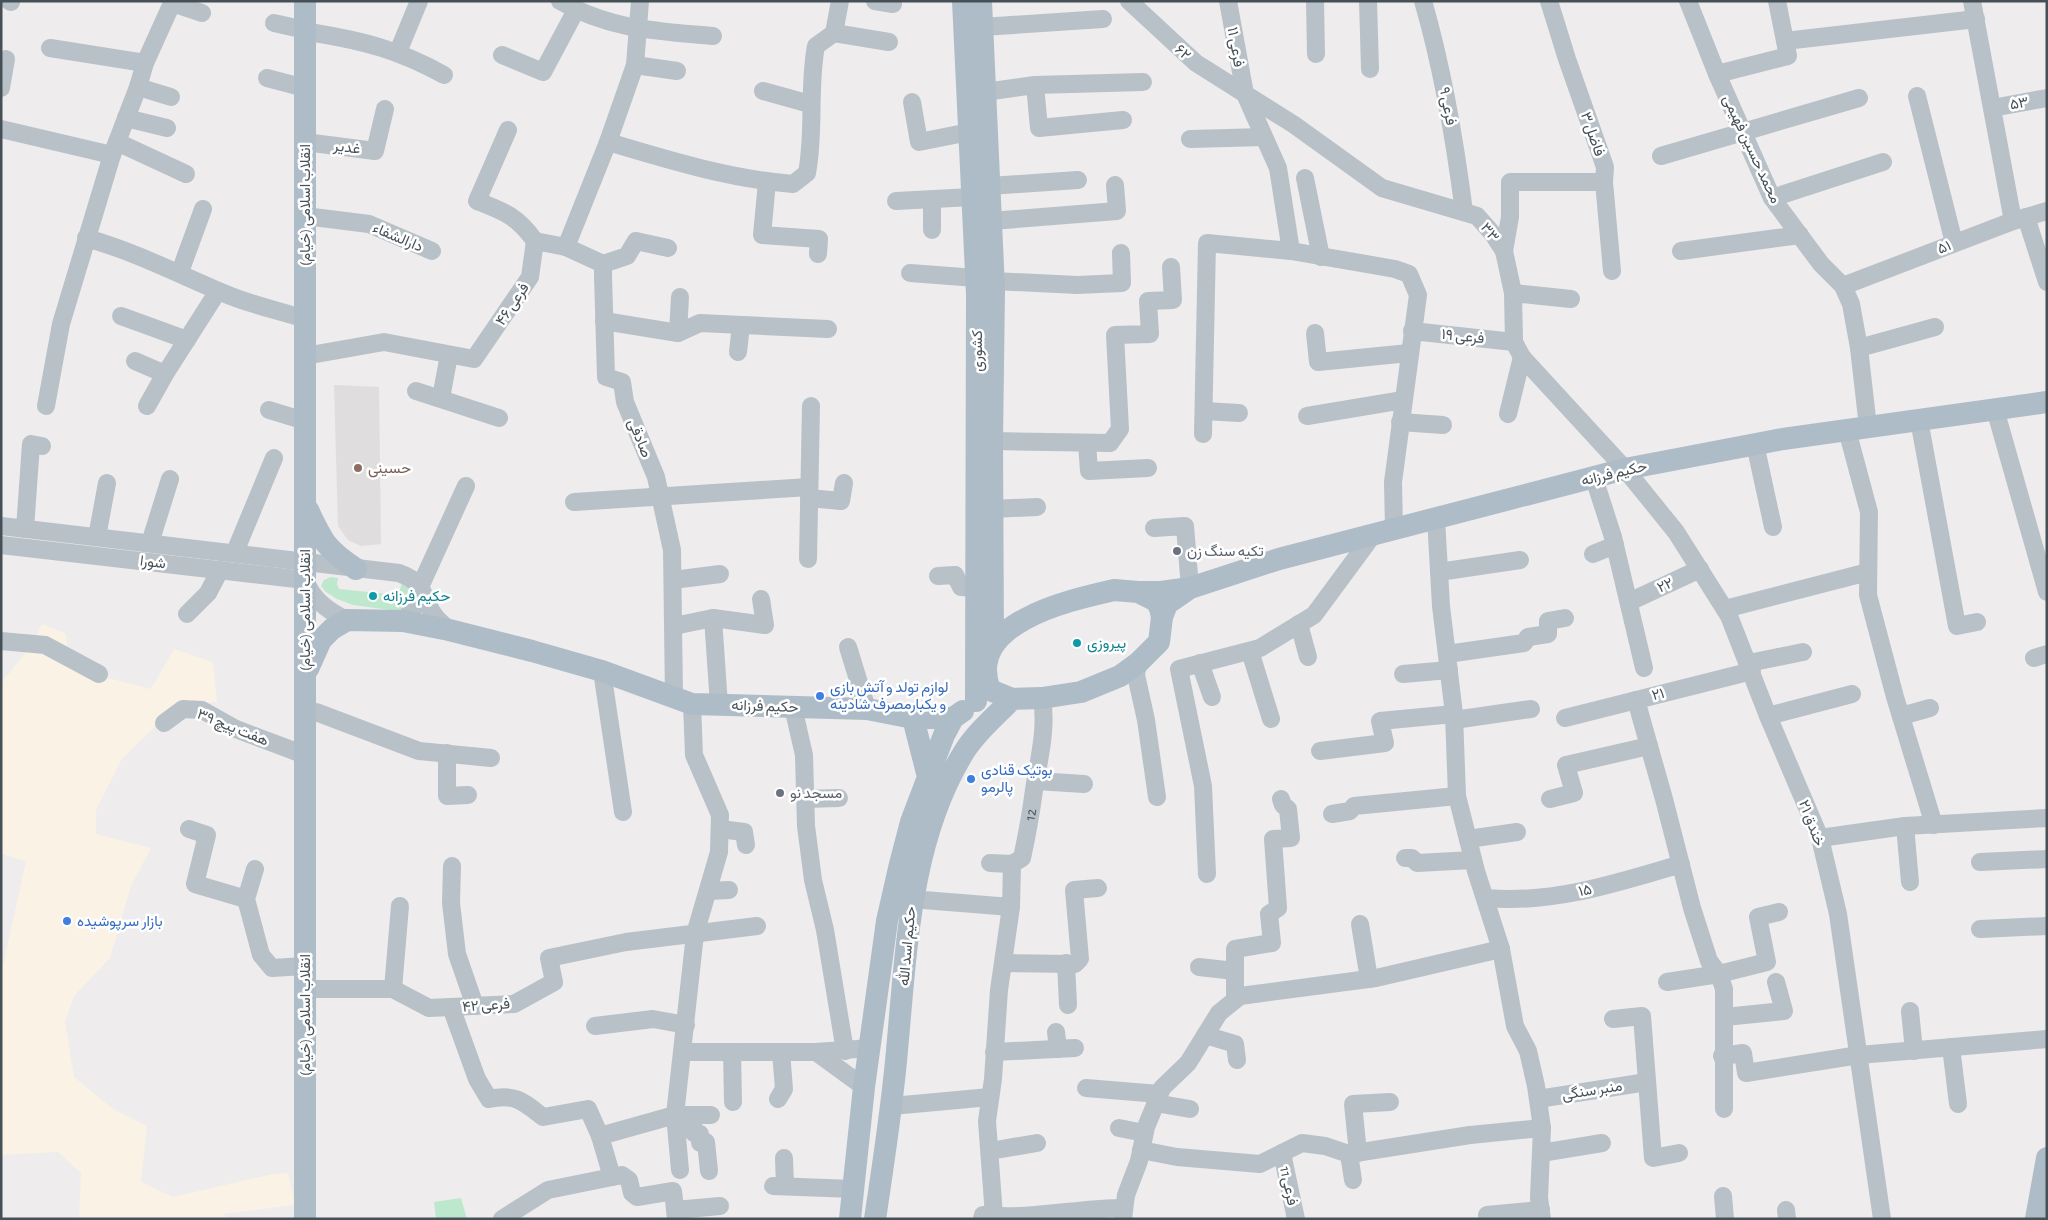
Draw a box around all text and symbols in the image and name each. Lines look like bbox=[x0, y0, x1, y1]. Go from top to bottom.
street label: فرعی ۱۱ bbox=[1223, 26, 1246, 69]
street label: ۶۲ bbox=[1172, 42, 1193, 63]
street label: فرعی ۹ bbox=[1434, 86, 1459, 127]
street label: محمد حسین فهیمی bbox=[1718, 93, 1783, 207]
street label: ۵۳ bbox=[2009, 94, 2030, 113]
street label: فاضل ۳ bbox=[1577, 110, 1607, 159]
street label: غدیر bbox=[332, 138, 361, 158]
street label: انقلاب اسلامی (خیام) bbox=[298, 144, 315, 266]
street label: دارالشفاء bbox=[370, 220, 425, 256]
street label: ۳۳ bbox=[1478, 220, 1502, 245]
street label: ۵۱ bbox=[1935, 238, 1953, 257]
street label: فرعی ۴۶ bbox=[493, 280, 534, 329]
street label: فرعی ۱۹ bbox=[1441, 327, 1485, 348]
street label: کشوری bbox=[970, 330, 987, 372]
street label: صادقی bbox=[623, 417, 654, 460]
street label: حکیم فرزانه bbox=[1580, 459, 1649, 490]
place label: حسینی bbox=[368, 461, 411, 478]
marker: حسینی bbox=[352, 462, 364, 474]
place label: تکیه سنگ زن bbox=[1187, 544, 1264, 560]
marker: تکیه سنگ زن bbox=[1171, 545, 1183, 557]
street label: انقلاب اسلامی (خیام) bbox=[298, 549, 315, 671]
street label: شورا bbox=[139, 553, 167, 573]
street label: ۲۲ bbox=[1655, 575, 1676, 596]
place label: حکیم فرزانه bbox=[383, 589, 450, 606]
marker: حکیم فرزانه bbox=[367, 590, 379, 602]
place label: پیروزی bbox=[1087, 636, 1126, 653]
marker: پیروزی bbox=[1071, 637, 1083, 649]
place label: لوازم تولد و آتش بازی و یکبارمصرف شادینه bbox=[830, 679, 949, 713]
street label: ۲۱ bbox=[1650, 686, 1666, 703]
marker: لوازم تولد و آتش بازی و یکبارمصرف شادینه bbox=[814, 690, 826, 702]
street label: حکیم فرزانه bbox=[731, 698, 799, 717]
street label: هفت پیچ ۳۹ bbox=[194, 706, 271, 751]
place label: بوتیک قنادی پالرمو bbox=[981, 763, 1052, 797]
marker: بوتیک قنادی پالرمو bbox=[965, 773, 977, 785]
place label: مسجد نو bbox=[790, 786, 842, 802]
marker: مسجد نو bbox=[774, 787, 786, 799]
street label: ۲۱ خندق bbox=[1795, 798, 1827, 849]
street label: 12 bbox=[1022, 807, 1039, 822]
street label: ۱۵ bbox=[1577, 882, 1593, 899]
street label: حکیم اسد الله bbox=[895, 905, 920, 987]
place label: بازار سرپوشیده bbox=[77, 914, 163, 931]
marker: بازار سرپوشیده bbox=[61, 915, 73, 927]
street label: انقلاب اسلامی (خیام) bbox=[298, 954, 315, 1076]
street label: فرعی ۴۲ bbox=[462, 996, 511, 1017]
street label: منبر سنگی bbox=[1561, 1078, 1624, 1105]
street label: فرعی11 bbox=[1275, 1165, 1300, 1207]

